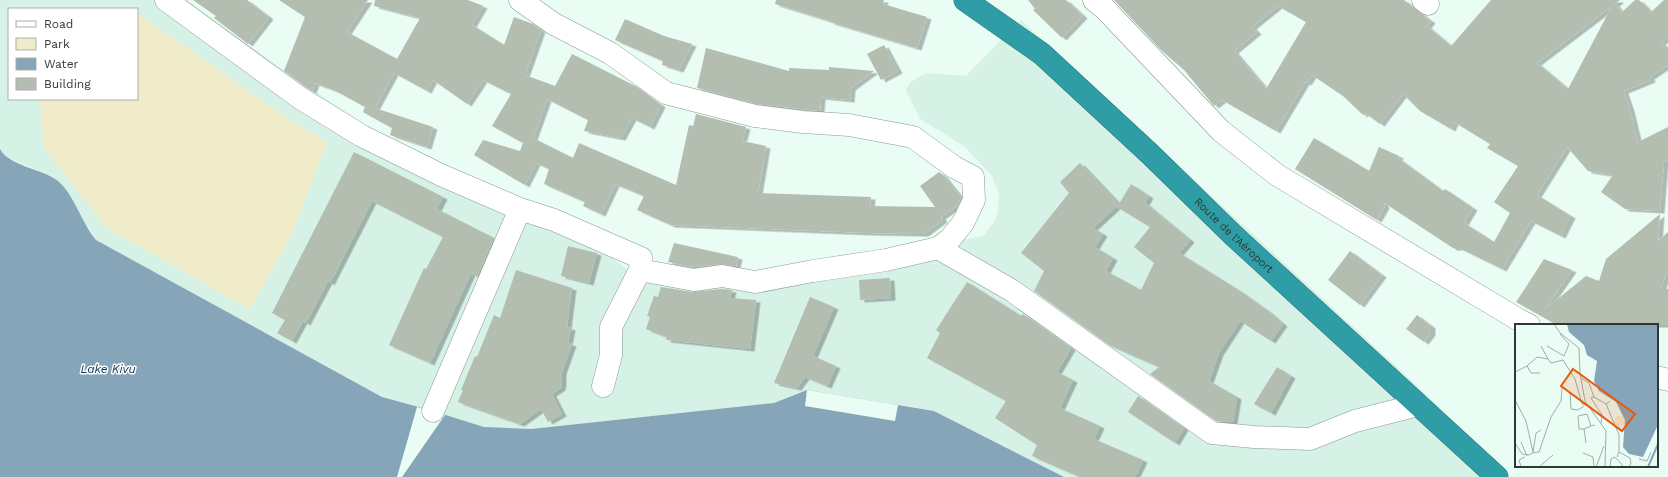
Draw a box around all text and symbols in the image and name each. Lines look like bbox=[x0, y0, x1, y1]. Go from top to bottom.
legend bbox=[8, 8, 138, 100]
text: Road bbox=[44, 17, 73, 31]
text: Park bbox=[44, 37, 70, 51]
text: Water bbox=[44, 57, 79, 71]
text: Building bbox=[44, 77, 91, 91]
street label: Route de l'Aéroport bbox=[1192, 195, 1276, 276]
inset map bbox=[1515, 324, 1658, 467]
water label: Lake Kivu bbox=[80, 362, 136, 376]

